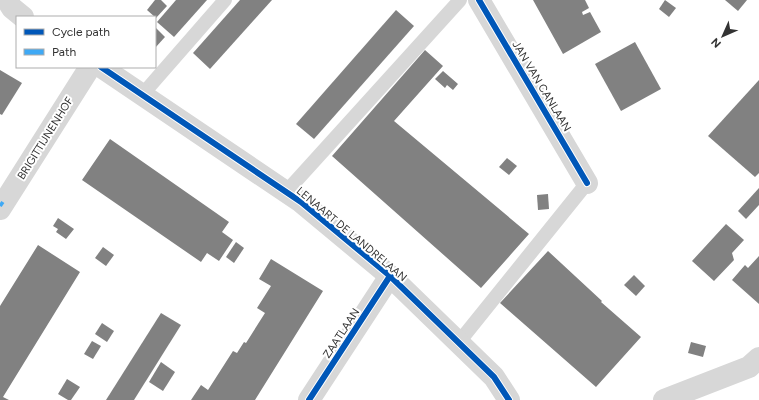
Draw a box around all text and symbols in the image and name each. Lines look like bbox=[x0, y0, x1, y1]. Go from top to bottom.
legend bbox=[16, 16, 156, 68]
north arrow bbox=[703, 16, 743, 56]
text: Cycle path bbox=[52, 25, 110, 39]
text: N bbox=[709, 35, 724, 50]
street label: JAN VAN CANLAAN bbox=[509, 39, 574, 134]
text: Path bbox=[52, 45, 76, 59]
street label: BRIGITTIJNENHOF bbox=[15, 95, 76, 182]
street label: LENAART DE LANDRELAAN bbox=[294, 184, 409, 284]
street label: ZAATLAAN bbox=[320, 306, 362, 361]

